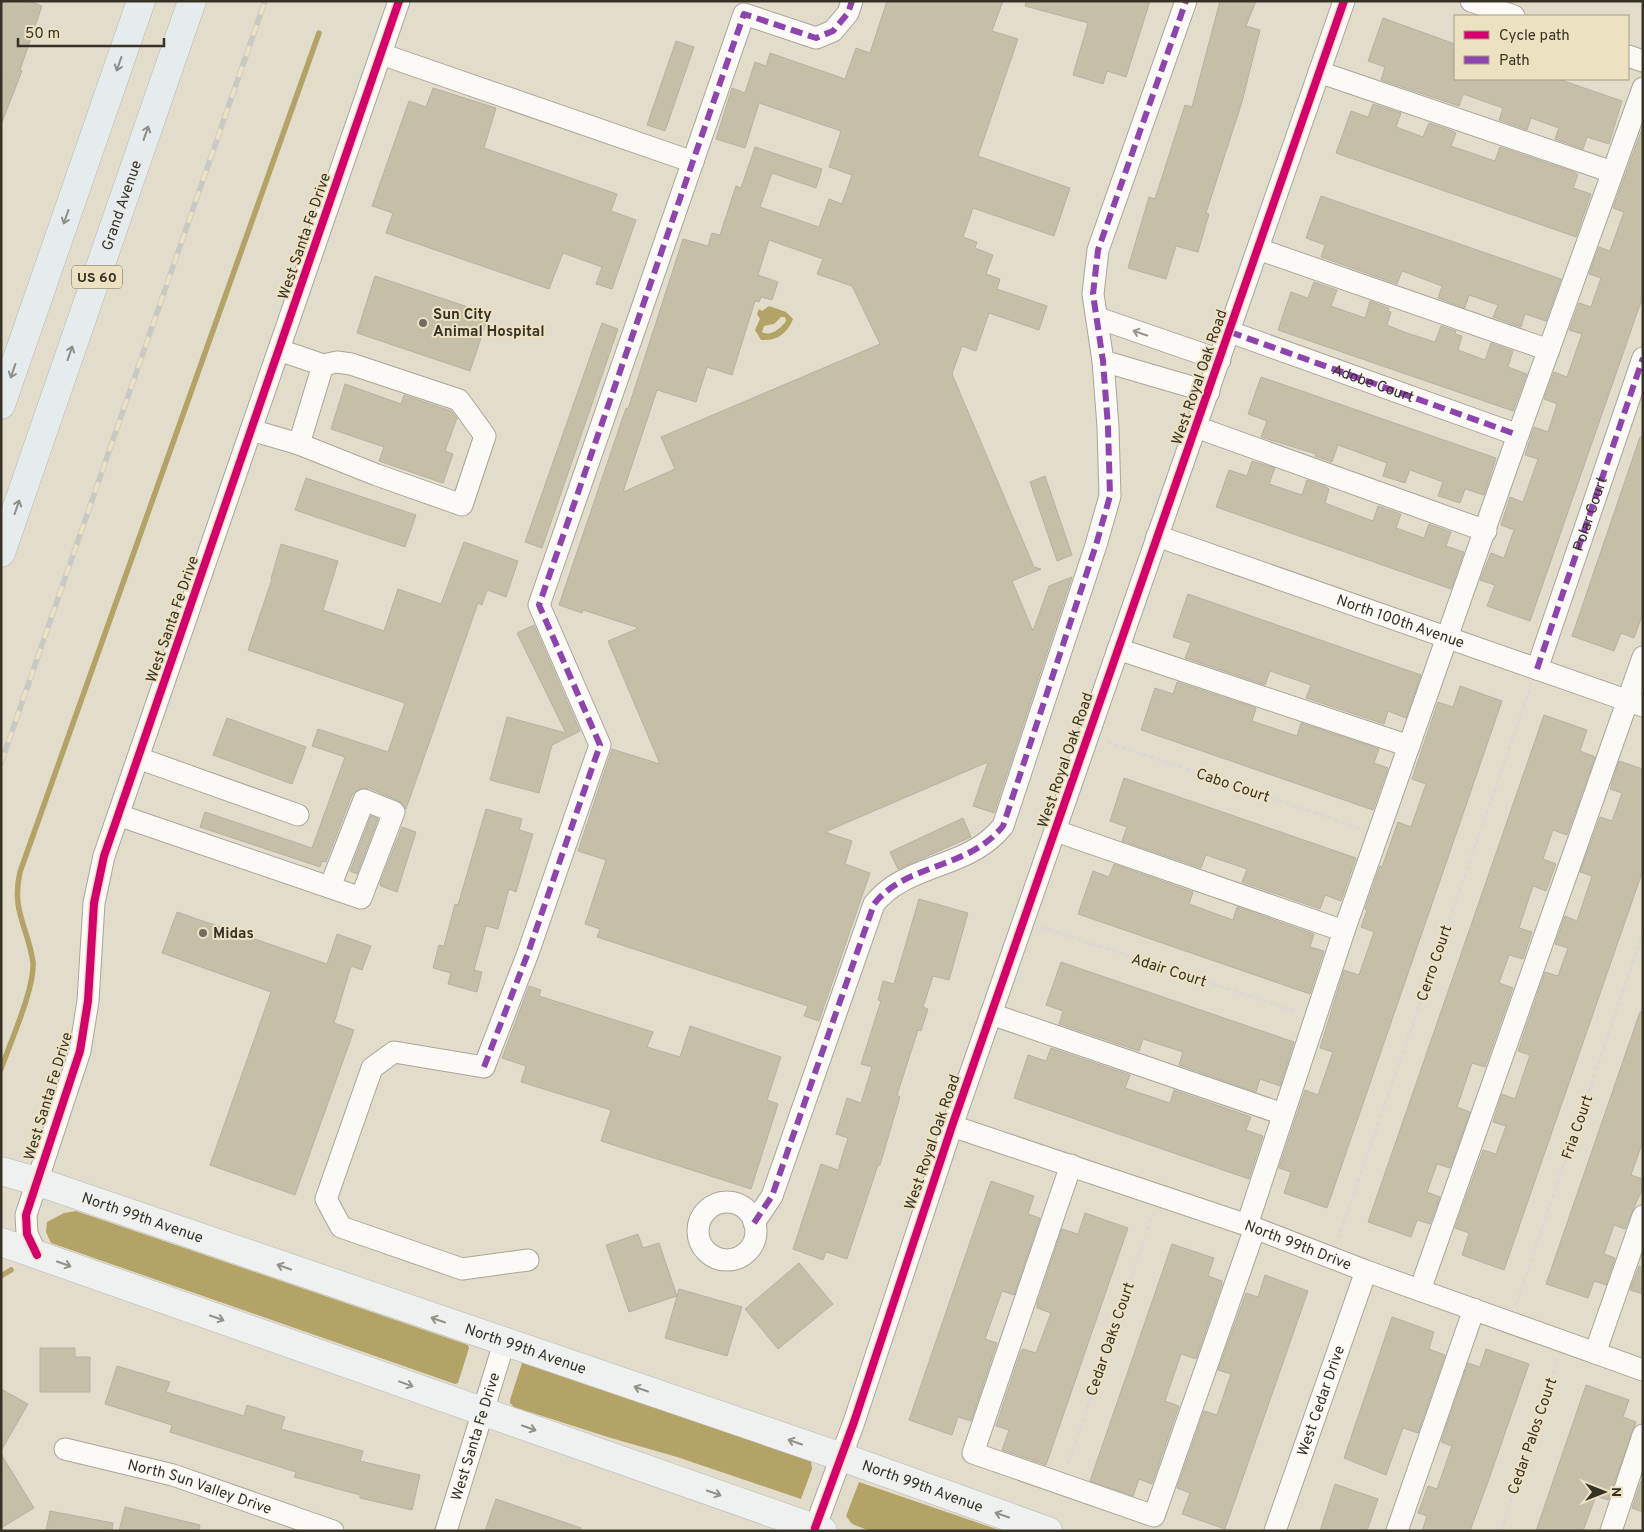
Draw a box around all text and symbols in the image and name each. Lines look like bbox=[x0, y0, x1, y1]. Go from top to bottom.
scale bar bbox=[18, 15, 164, 47]
legend bbox=[1454, 15, 1629, 80]
text: 50 m bbox=[25, 25, 60, 44]
text: Cycle path bbox=[1499, 27, 1570, 46]
text: Path bbox=[1499, 52, 1530, 71]
one-way arrow bbox=[114, 56, 123, 71]
one-way arrow bbox=[142, 126, 151, 142]
street label: Grand Avenue bbox=[98, 158, 147, 253]
street label: West Santa Fe Drive bbox=[275, 171, 336, 302]
one-way arrow bbox=[61, 209, 70, 225]
road number: US 60 bbox=[72, 266, 122, 288]
place label: Sun City Animal Hospital bbox=[433, 306, 545, 342]
street label: West Royal Oak Road bbox=[1168, 307, 1233, 448]
marker: Sun City Animal Hospital bbox=[417, 317, 429, 329]
one-way arrow bbox=[1133, 328, 1149, 337]
one-way arrow bbox=[66, 346, 75, 361]
street label: Adobe Court bbox=[1329, 361, 1416, 408]
one-way arrow bbox=[8, 363, 17, 378]
street label: Polar Court bbox=[1570, 474, 1613, 554]
one-way arrow bbox=[13, 499, 22, 515]
street label: West Santa Fe Drive bbox=[143, 554, 204, 685]
street label: North 100th Avenue bbox=[1334, 591, 1466, 654]
street label: West Royal Oak Road bbox=[1034, 690, 1099, 831]
street label: Cabo Court bbox=[1193, 765, 1272, 808]
street label: Cerro Court bbox=[1413, 923, 1457, 1004]
place label: Midas bbox=[213, 925, 254, 944]
marker: Midas bbox=[197, 927, 209, 939]
street label: Adair Court bbox=[1129, 950, 1209, 993]
street label: West Santa Fe Drive bbox=[21, 1030, 78, 1163]
street label: West Royal Oak Road bbox=[901, 1072, 966, 1213]
street label: Fria Court bbox=[1559, 1093, 1598, 1162]
street label: North 99th Avenue bbox=[79, 1189, 205, 1248]
street label: North 99th Drive bbox=[1241, 1217, 1354, 1275]
one-way arrow bbox=[55, 1260, 71, 1269]
one-way arrow bbox=[277, 1262, 293, 1271]
street label: Cedar Oaks Court bbox=[1083, 1280, 1140, 1399]
one-way arrow bbox=[209, 1314, 224, 1323]
one-way arrow bbox=[431, 1315, 446, 1324]
street label: North 99th Avenue bbox=[462, 1321, 588, 1380]
street label: West Cedar Drive bbox=[1294, 1343, 1350, 1459]
street label: West Santa Fe Drive bbox=[448, 1370, 505, 1503]
street label: Cedar Palos Court bbox=[1505, 1376, 1562, 1497]
one-way arrow bbox=[397, 1380, 413, 1389]
one-way arrow bbox=[634, 1384, 650, 1394]
one-way arrow bbox=[521, 1424, 536, 1433]
one-way arrow bbox=[788, 1436, 804, 1446]
street label: North Sun Valley Drive bbox=[125, 1456, 274, 1520]
street label: North 99th Avenue bbox=[859, 1457, 985, 1518]
north arrow bbox=[1579, 1467, 1629, 1517]
text: N bbox=[1607, 1487, 1624, 1497]
one-way arrow bbox=[706, 1488, 722, 1498]
one-way arrow bbox=[995, 1510, 1010, 1519]

